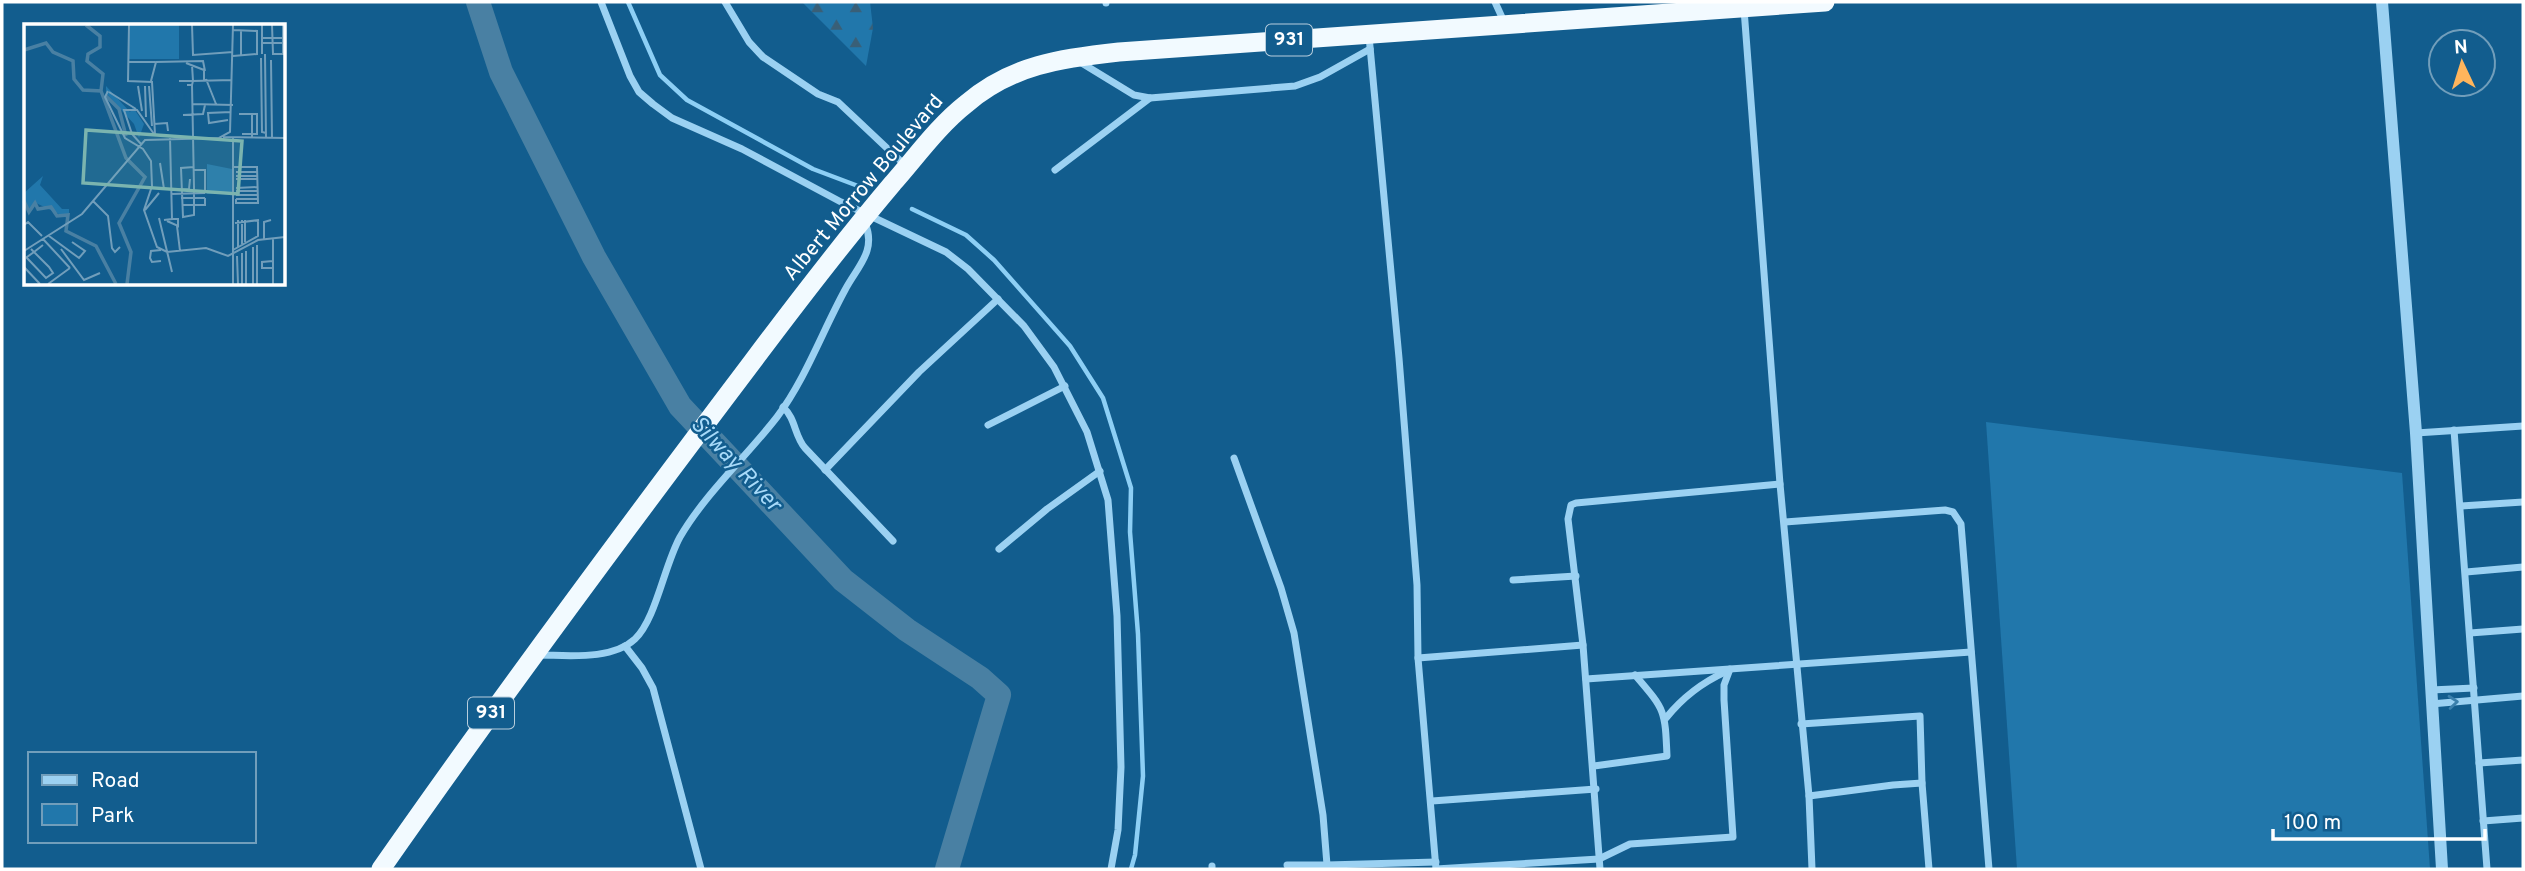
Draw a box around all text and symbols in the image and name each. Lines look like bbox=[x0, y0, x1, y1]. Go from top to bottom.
inset map bbox=[24, 24, 285, 285]
road number: 931 bbox=[1266, 24, 1312, 56]
north arrow bbox=[2427, 28, 2497, 98]
text: N bbox=[2453, 36, 2469, 60]
street label: Albert Morrow Boulevard bbox=[778, 89, 950, 287]
water label: Silway River bbox=[683, 411, 788, 521]
one-way arrow bbox=[2448, 695, 2459, 710]
road number: 931 bbox=[468, 698, 514, 728]
legend bbox=[28, 752, 256, 843]
text: Road bbox=[91, 768, 140, 795]
scale bar bbox=[2273, 798, 2485, 842]
text: Park bbox=[91, 803, 134, 830]
text: 100 m bbox=[2284, 810, 2341, 837]

